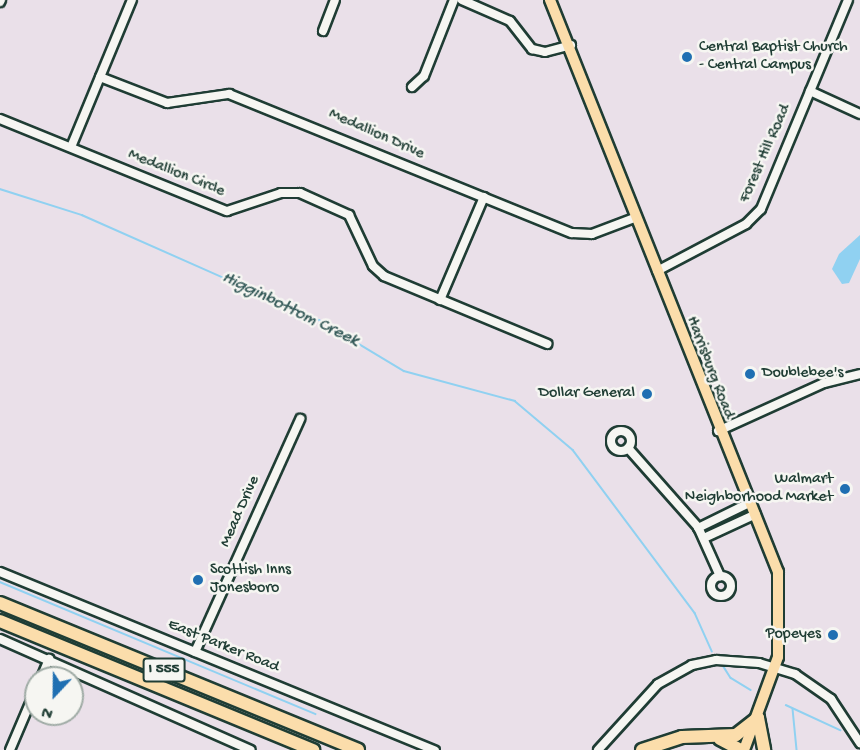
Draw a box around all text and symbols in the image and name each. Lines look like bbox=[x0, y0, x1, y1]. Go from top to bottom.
place label: Central Baptist Church - Central Campus bbox=[699, 38, 848, 76]
marker: Central Baptist Church - Central Campus bbox=[680, 50, 694, 64]
street label: Forest Hill Road bbox=[736, 102, 796, 206]
street label: Medallion Drive bbox=[325, 105, 427, 165]
street label: Medallion Circle bbox=[125, 146, 227, 202]
water label: Higginbottom Creek bbox=[218, 267, 362, 353]
street label: Harrisburg Road bbox=[681, 314, 737, 422]
place label: Doublebee's bbox=[762, 364, 843, 384]
marker: Doublebee's bbox=[743, 367, 757, 381]
place label: Dollar General bbox=[539, 384, 635, 404]
marker: Dollar General bbox=[640, 387, 654, 401]
place label: Walmart Neighborhood Market bbox=[685, 470, 833, 508]
street label: Mead Drive bbox=[217, 473, 265, 551]
marker: Walmart Neighborhood Market bbox=[838, 482, 852, 496]
place label: Scottish Inns Jonesboro bbox=[210, 561, 291, 599]
marker: Scottish Inns Jonesboro bbox=[191, 573, 205, 587]
street label: East Parker Road bbox=[165, 616, 281, 678]
place label: Popeyes bbox=[766, 625, 821, 645]
marker: Popeyes bbox=[826, 628, 840, 642]
road number: I 555 bbox=[142, 658, 186, 682]
north arrow bbox=[24, 666, 84, 726]
text: N bbox=[39, 701, 56, 722]

